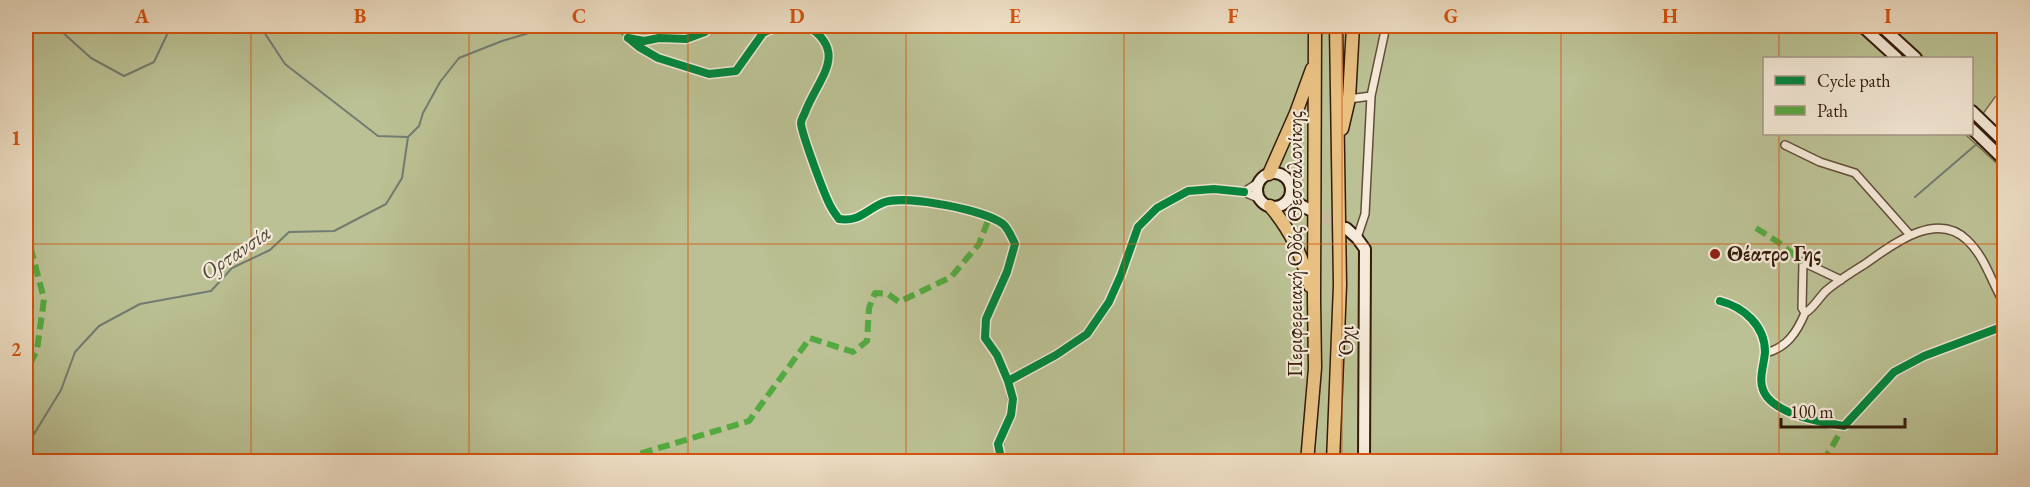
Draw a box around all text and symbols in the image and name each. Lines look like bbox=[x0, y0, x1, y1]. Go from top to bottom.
text: A bbox=[134, 3, 150, 29]
text: B bbox=[354, 3, 366, 29]
text: C bbox=[572, 3, 586, 29]
text: D bbox=[789, 3, 805, 29]
text: E bbox=[1009, 3, 1021, 29]
text: F bbox=[1228, 3, 1239, 29]
text: G bbox=[1444, 3, 1458, 29]
text: H bbox=[1662, 3, 1678, 29]
text: I bbox=[1884, 3, 1892, 29]
legend bbox=[1763, 57, 1973, 135]
text: Cycle path bbox=[1817, 69, 1891, 92]
text: Path bbox=[1817, 99, 1848, 122]
street label: Περιφερειακή Οδός Θεσσαλονίκης bbox=[1281, 111, 1308, 377]
text: 1 bbox=[11, 125, 21, 151]
water label: Ορτανσία bbox=[195, 218, 276, 286]
place label: Θέατρο Γης bbox=[1727, 240, 1821, 267]
marker: Θέατρο Γης bbox=[1708, 247, 1722, 261]
street label: Όχι bbox=[1332, 325, 1359, 358]
text: 2 bbox=[11, 336, 22, 362]
scale bar bbox=[1781, 391, 1906, 429]
text: 100 m bbox=[1790, 400, 1834, 423]

